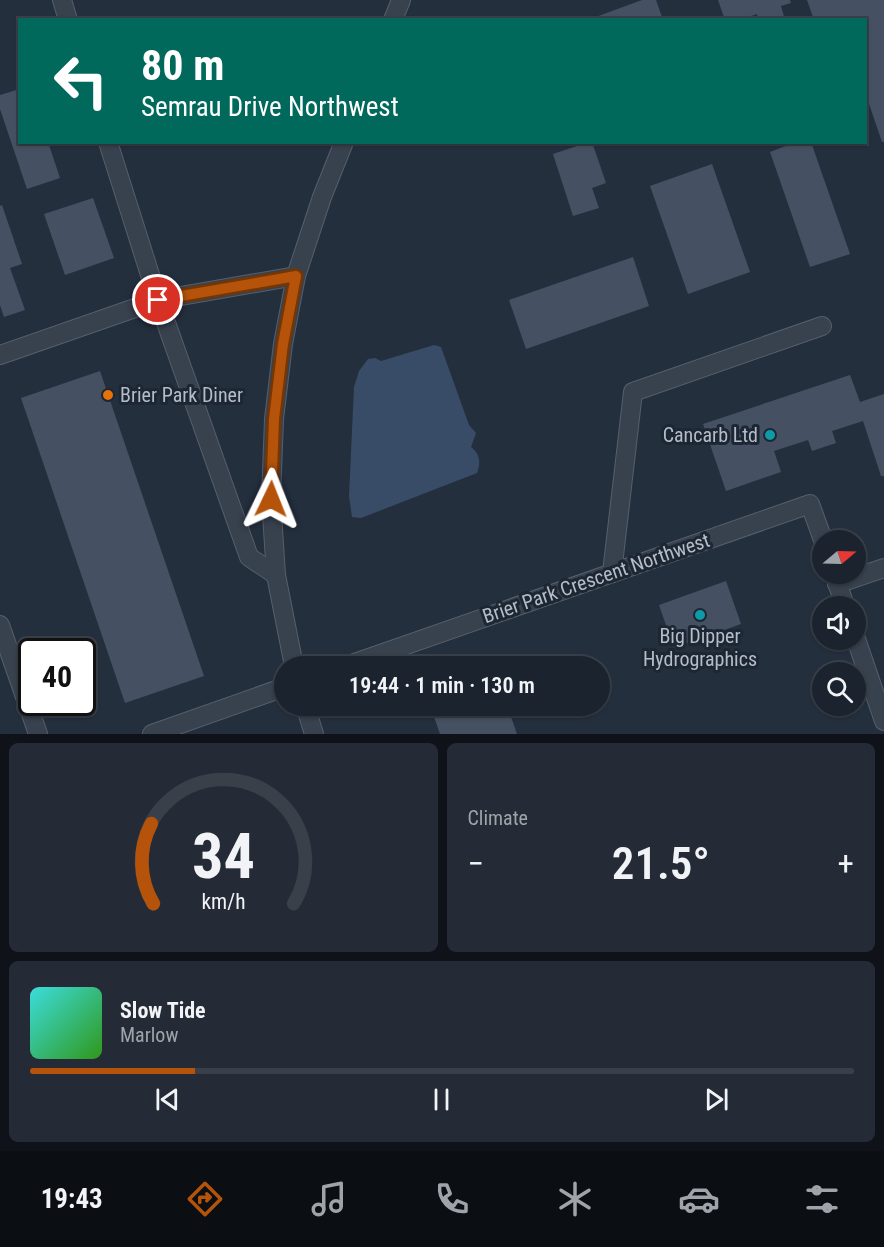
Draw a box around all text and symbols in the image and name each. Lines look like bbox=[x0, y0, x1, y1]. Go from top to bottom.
text: 80 m bbox=[141, 41, 224, 90]
icon: left bbox=[42, 42, 120, 120]
text: Semrau Drive Northwest bbox=[141, 91, 399, 123]
pin bbox=[132, 274, 183, 325]
icon: arrive bbox=[141, 283, 174, 316]
place label: Brier Park Diner bbox=[120, 383, 243, 407]
marker: Brier Park Diner bbox=[101, 388, 115, 402]
place label: Cancarb Ltd bbox=[663, 423, 758, 447]
marker: Cancarb Ltd bbox=[763, 428, 777, 442]
position arrow bbox=[239, 467, 303, 531]
street label: Brier Park Crescent Northwest bbox=[479, 528, 713, 628]
north arrow bbox=[812, 530, 866, 584]
map controls bbox=[812, 530, 866, 716]
button: sound bbox=[812, 596, 866, 650]
marker: Big Dipper Hydrographics bbox=[693, 608, 707, 622]
place label: Big Dipper Hydrographics bbox=[643, 624, 757, 671]
speed limit sign: 40 bbox=[18, 638, 96, 716]
button: search bbox=[812, 662, 866, 716]
text: 19:44 · 1 min · 130 m bbox=[349, 673, 535, 698]
text: Climate bbox=[468, 806, 528, 830]
text: 34 bbox=[192, 820, 255, 893]
text: 21.5° bbox=[612, 837, 710, 890]
text: − bbox=[468, 844, 484, 883]
text: + bbox=[838, 844, 854, 883]
text: km/h bbox=[201, 890, 245, 915]
text: Slow Tide bbox=[120, 998, 206, 1023]
text: Marlow bbox=[120, 1023, 178, 1047]
icon: previous bbox=[151, 1083, 184, 1116]
icon: pause bbox=[425, 1083, 458, 1116]
icon: next bbox=[700, 1083, 733, 1116]
icon: directions bbox=[184, 1178, 226, 1220]
icon: music bbox=[308, 1178, 350, 1220]
icon: phone bbox=[431, 1178, 473, 1220]
icon: climate bbox=[554, 1178, 596, 1220]
icon: car bbox=[678, 1178, 720, 1220]
icon: filters bbox=[801, 1178, 843, 1220]
text: 19:43 bbox=[41, 1183, 103, 1215]

